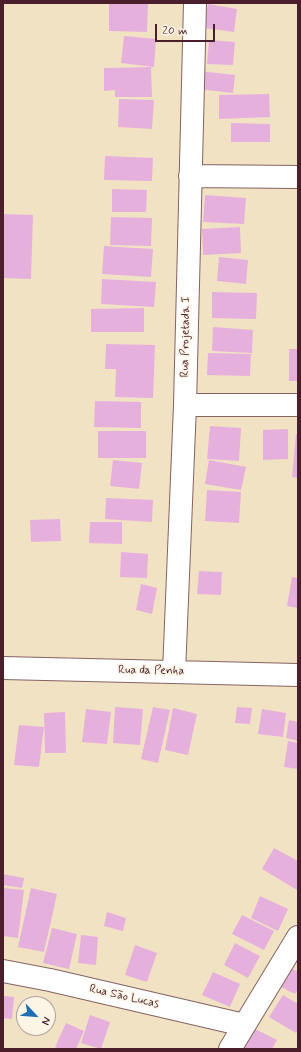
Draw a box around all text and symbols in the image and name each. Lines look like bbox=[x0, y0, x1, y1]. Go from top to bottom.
scale bar bbox=[157, 16, 217, 42]
text: 20 m bbox=[162, 23, 188, 39]
street label: Rua Projetada I bbox=[178, 296, 194, 378]
street label: Rua da Penha bbox=[118, 663, 184, 679]
street label: Rua São Lucas bbox=[88, 982, 160, 1012]
north arrow bbox=[16, 996, 56, 1036]
text: N bbox=[38, 1014, 54, 1027]

